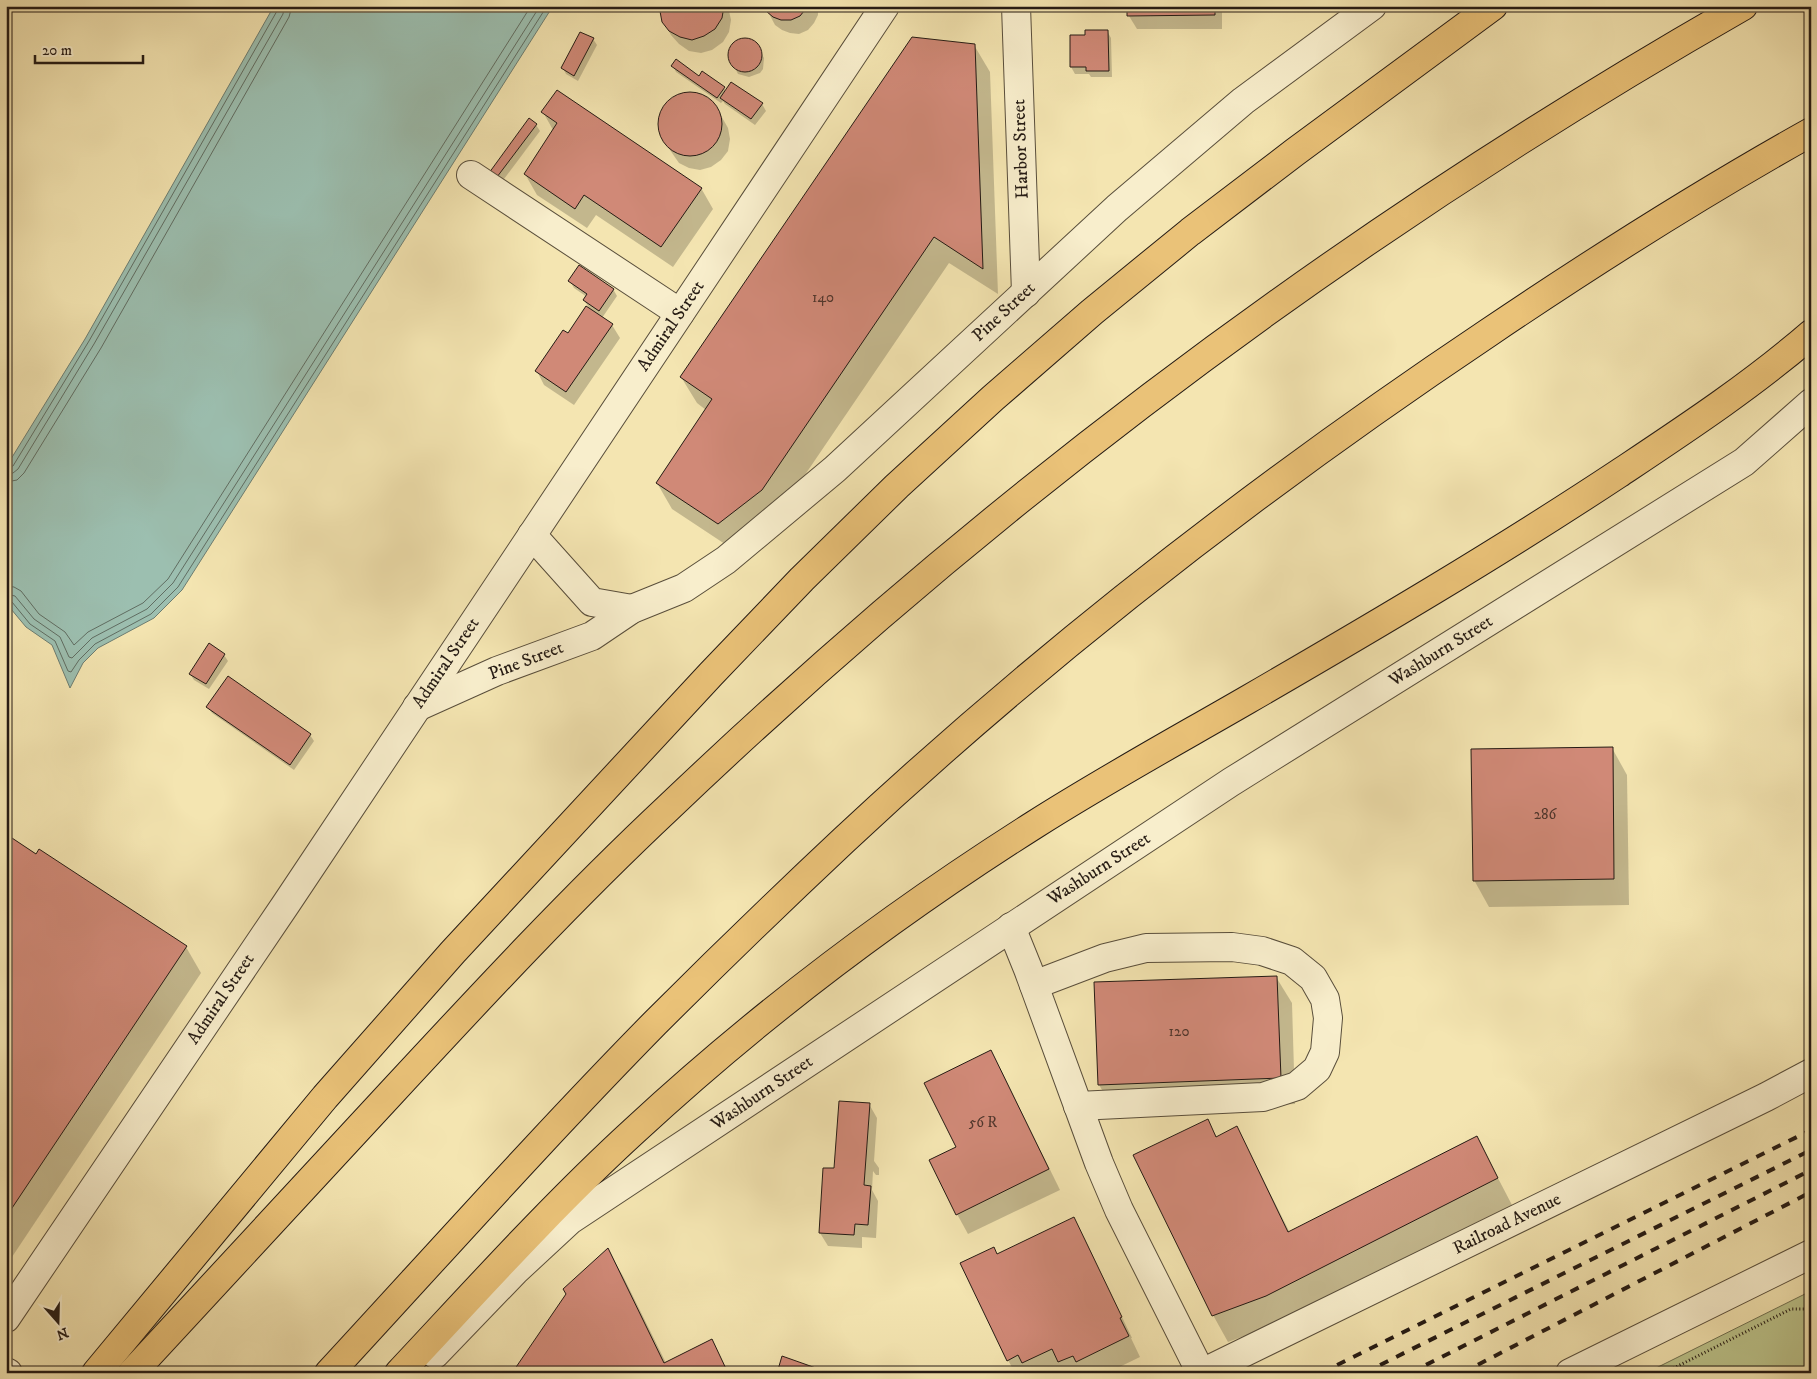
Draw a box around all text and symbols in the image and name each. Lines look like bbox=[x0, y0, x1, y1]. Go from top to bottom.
scale bar bbox=[35, 32, 142, 64]
text: 20 m bbox=[42, 41, 72, 60]
street label: Harbor Street bbox=[1008, 99, 1034, 199]
street label: Admiral Street bbox=[633, 276, 710, 376]
street label: Pine Street bbox=[968, 277, 1040, 347]
house number: 140 bbox=[812, 288, 834, 307]
street label: Washburn Street bbox=[1384, 610, 1497, 692]
street label: Admiral Street bbox=[408, 613, 485, 713]
street label: Pine Street bbox=[485, 637, 567, 685]
house number: 286 bbox=[1534, 805, 1558, 824]
street label: Washburn Street bbox=[1043, 827, 1155, 911]
street label: Admiral Street bbox=[183, 949, 260, 1049]
house number: 120 bbox=[1169, 1022, 1189, 1041]
street label: Washburn Street bbox=[706, 1051, 817, 1136]
house number: 56 R bbox=[969, 1113, 997, 1132]
street label: Railroad Avenue bbox=[1449, 1188, 1565, 1260]
north arrow bbox=[32, 1296, 82, 1346]
text: N bbox=[53, 1323, 71, 1344]

